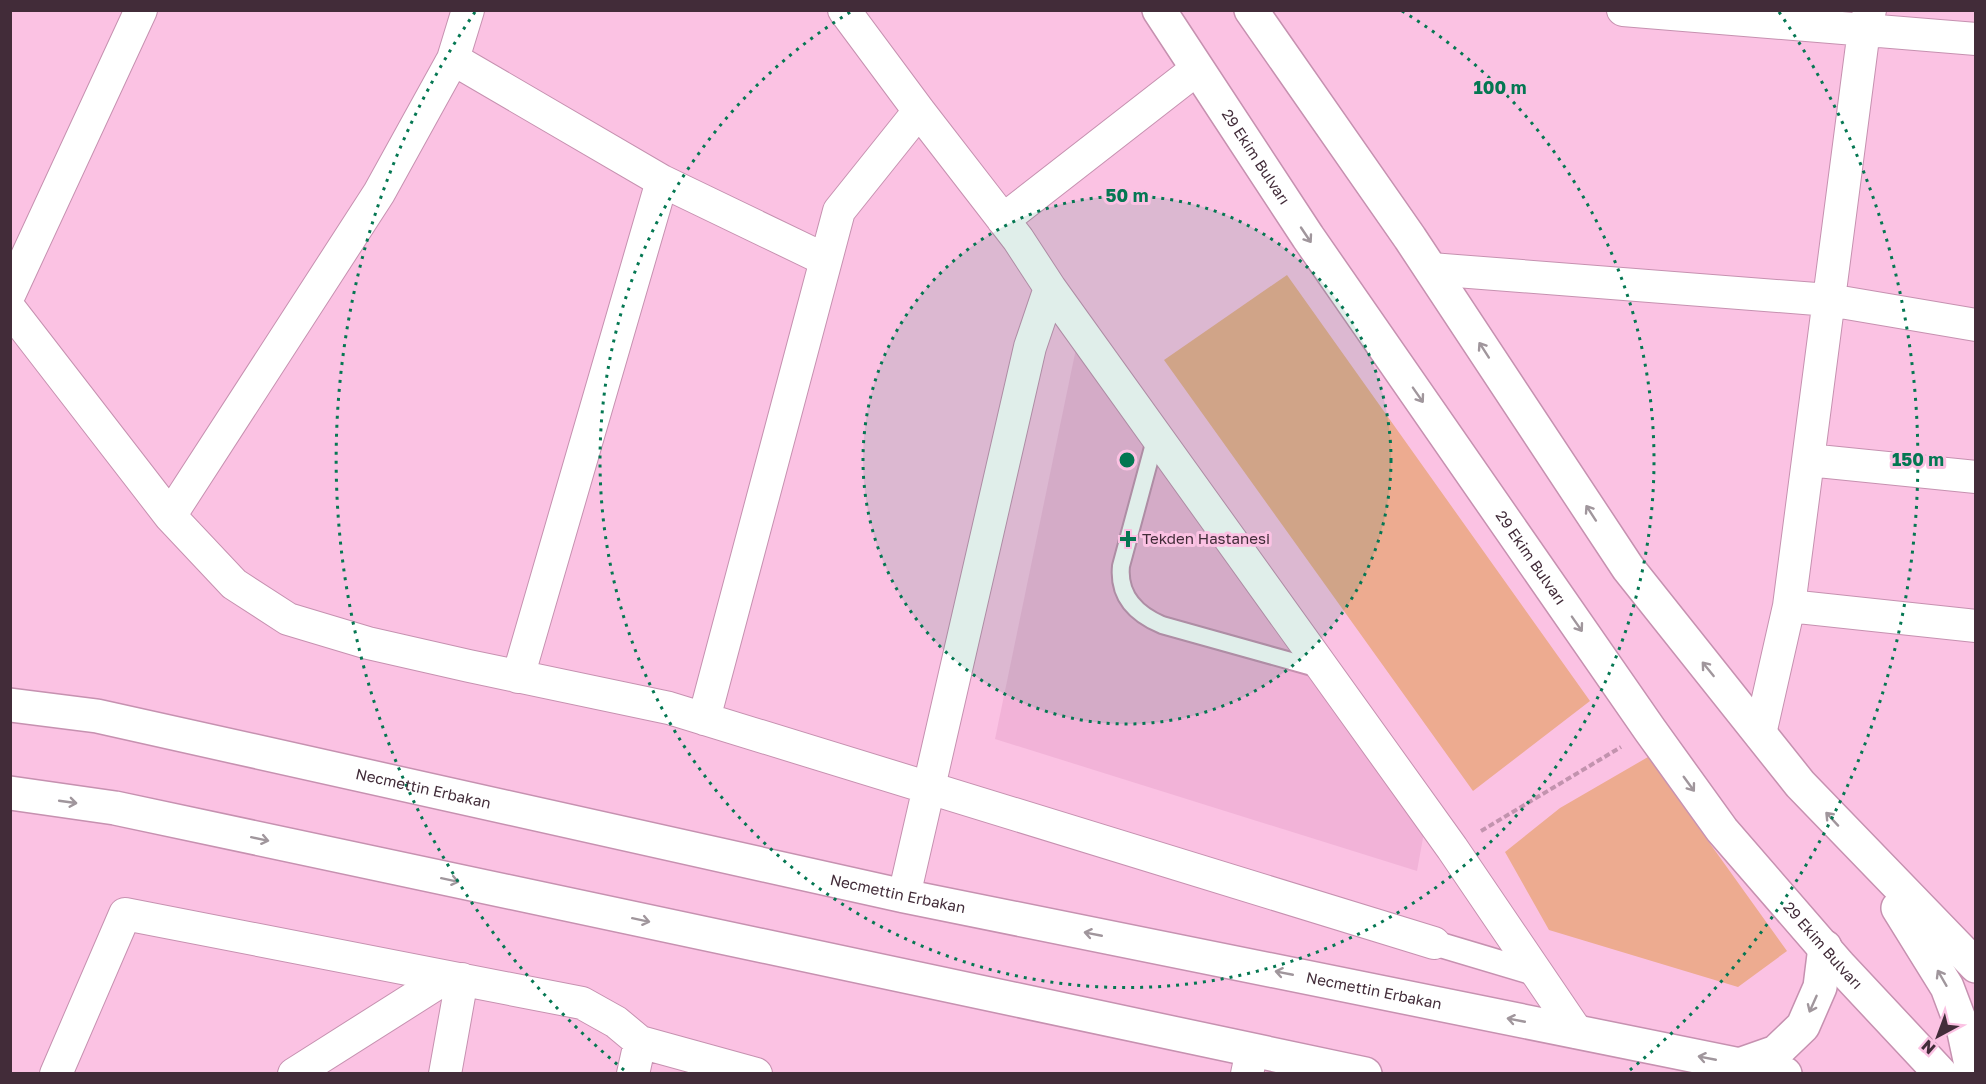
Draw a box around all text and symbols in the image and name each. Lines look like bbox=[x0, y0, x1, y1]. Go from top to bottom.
text: 100 m bbox=[1474, 76, 1526, 98]
street label: 29 Ekim Bulvarı bbox=[1219, 106, 1294, 208]
text: 50 m bbox=[1106, 184, 1148, 206]
one-way arrow bbox=[1301, 226, 1313, 243]
one-way arrow bbox=[1478, 342, 1490, 359]
one-way arrow bbox=[1412, 387, 1424, 403]
text: 150 m bbox=[1892, 448, 1944, 470]
centre of rings bbox=[1117, 450, 1137, 470]
one-way arrow bbox=[1585, 505, 1597, 522]
street label: 29 Ekim Bulvarı bbox=[1493, 507, 1570, 608]
place label: Tekden Hastanesi bbox=[1142, 529, 1270, 547]
marker: Tekden Hastanesi bbox=[1119, 530, 1137, 548]
one-way arrow bbox=[1571, 616, 1583, 632]
one-way arrow bbox=[1701, 662, 1715, 677]
street label: Necmettin Erbakan bbox=[354, 764, 493, 812]
one-way arrow bbox=[1683, 775, 1695, 791]
one-way arrow bbox=[58, 796, 78, 807]
one-way arrow bbox=[1826, 812, 1840, 827]
one-way arrow bbox=[249, 834, 269, 845]
street label: Necmettin Erbakan bbox=[829, 870, 967, 916]
one-way arrow bbox=[441, 874, 460, 886]
street label: 29 Ekim Bulvarı bbox=[1780, 898, 1867, 992]
one-way arrow bbox=[631, 915, 650, 926]
one-way arrow bbox=[1083, 928, 1103, 939]
one-way arrow bbox=[1275, 966, 1294, 978]
street label: Necmettin Erbakan bbox=[1305, 967, 1444, 1012]
one-way arrow bbox=[1936, 970, 1947, 988]
one-way arrow bbox=[1806, 995, 1817, 1013]
north arrow bbox=[1908, 1006, 1968, 1066]
one-way arrow bbox=[1507, 1014, 1526, 1025]
text: N bbox=[1917, 1036, 1939, 1059]
one-way arrow bbox=[1698, 1052, 1718, 1063]

